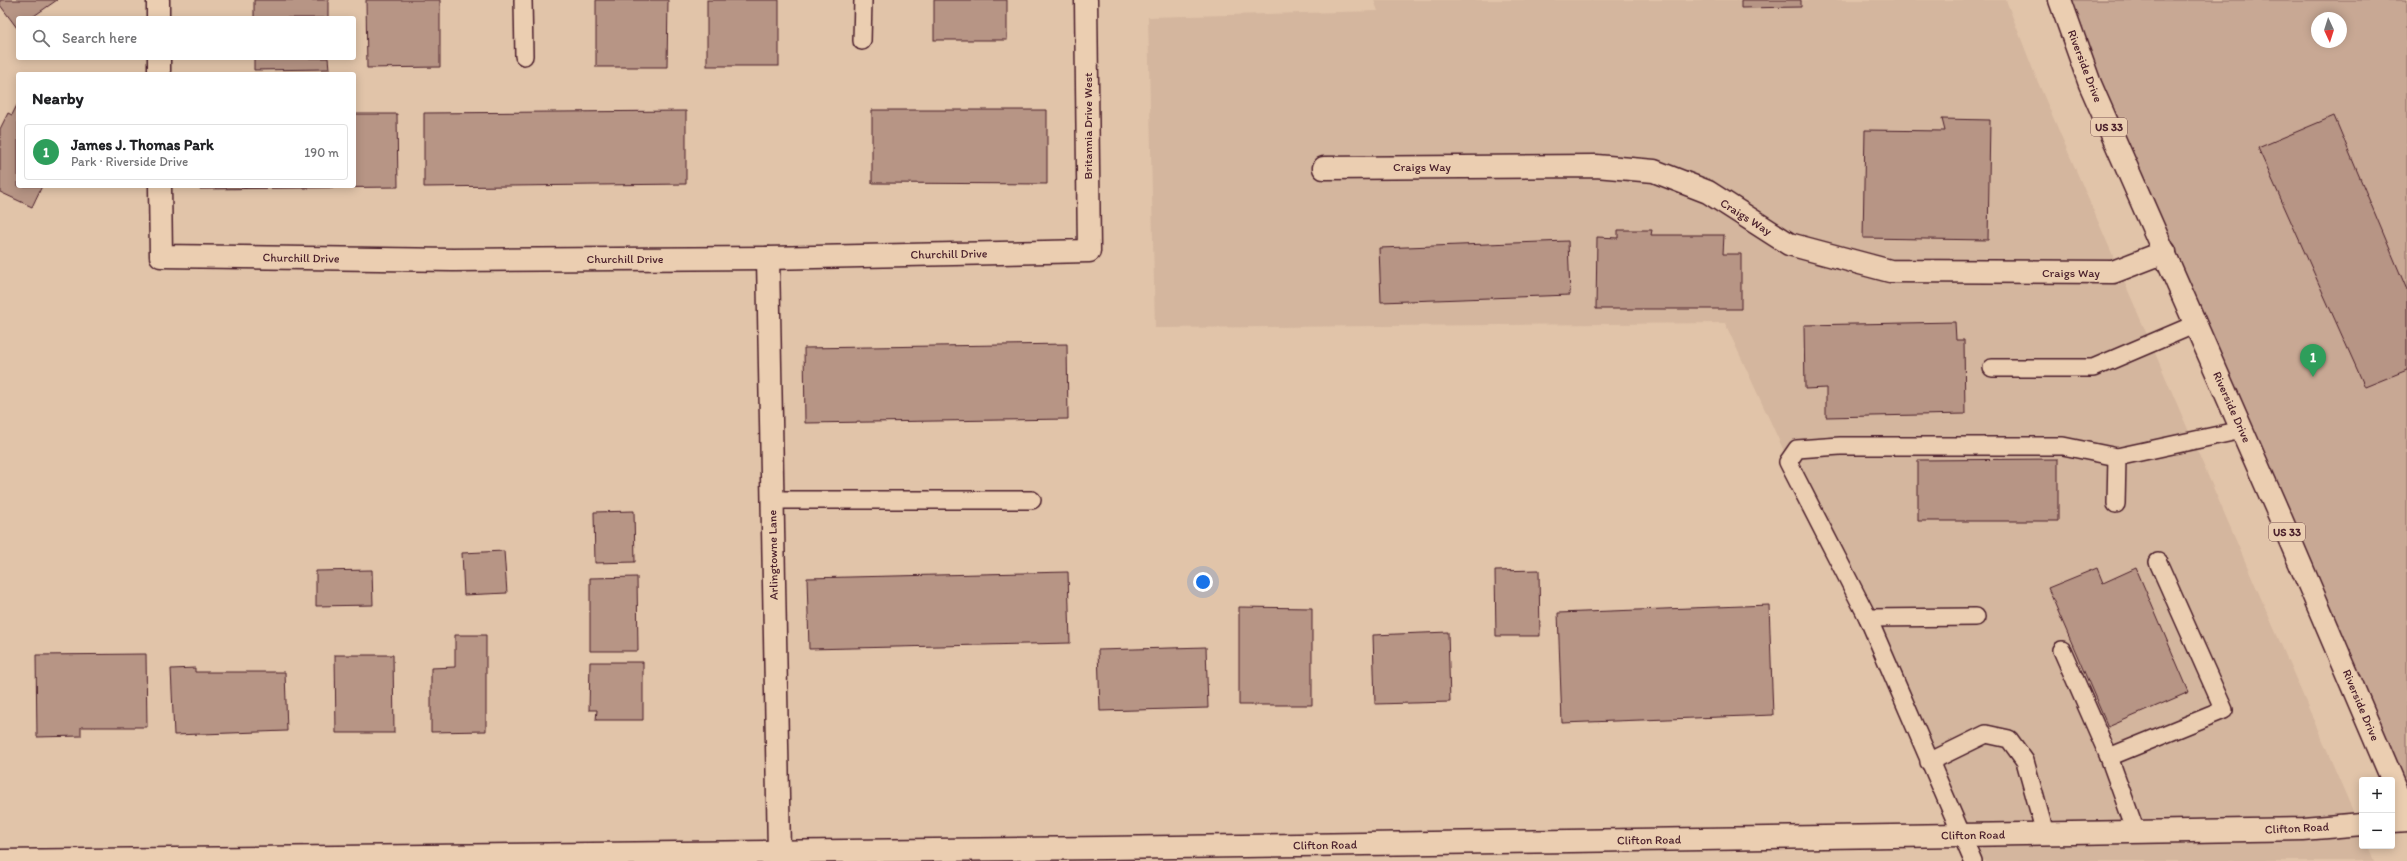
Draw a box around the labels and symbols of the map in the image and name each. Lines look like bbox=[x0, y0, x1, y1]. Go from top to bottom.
north arrow bbox=[2311, 12, 2347, 48]
street label: Riverside Drive bbox=[2065, 28, 2105, 104]
street label: Britannia Drive West bbox=[1081, 72, 1095, 179]
road number: US 33 bbox=[2091, 118, 2127, 136]
street label: Craigs Way bbox=[1393, 160, 1451, 174]
street label: Craigs Way bbox=[1718, 196, 1775, 239]
street label: Churchill Drive bbox=[910, 246, 988, 262]
street label: Churchill Drive bbox=[262, 250, 340, 266]
street label: Churchill Drive bbox=[586, 252, 664, 266]
street label: Craigs Way bbox=[2042, 266, 2100, 280]
pin: 1 bbox=[2300, 344, 2326, 377]
street label: Riverside Drive bbox=[2210, 369, 2254, 445]
street label: Arlingtowne Lane bbox=[765, 509, 781, 600]
road number: US 33 bbox=[2269, 523, 2305, 541]
your location bbox=[1193, 572, 1213, 592]
street label: Riverside Drive bbox=[2340, 667, 2382, 743]
street label: Clifton Road bbox=[2265, 819, 2330, 837]
street label: Clifton Road bbox=[1941, 827, 2006, 843]
street label: Clifton Road bbox=[1617, 832, 1682, 848]
street label: Clifton Road bbox=[1293, 837, 1358, 853]

